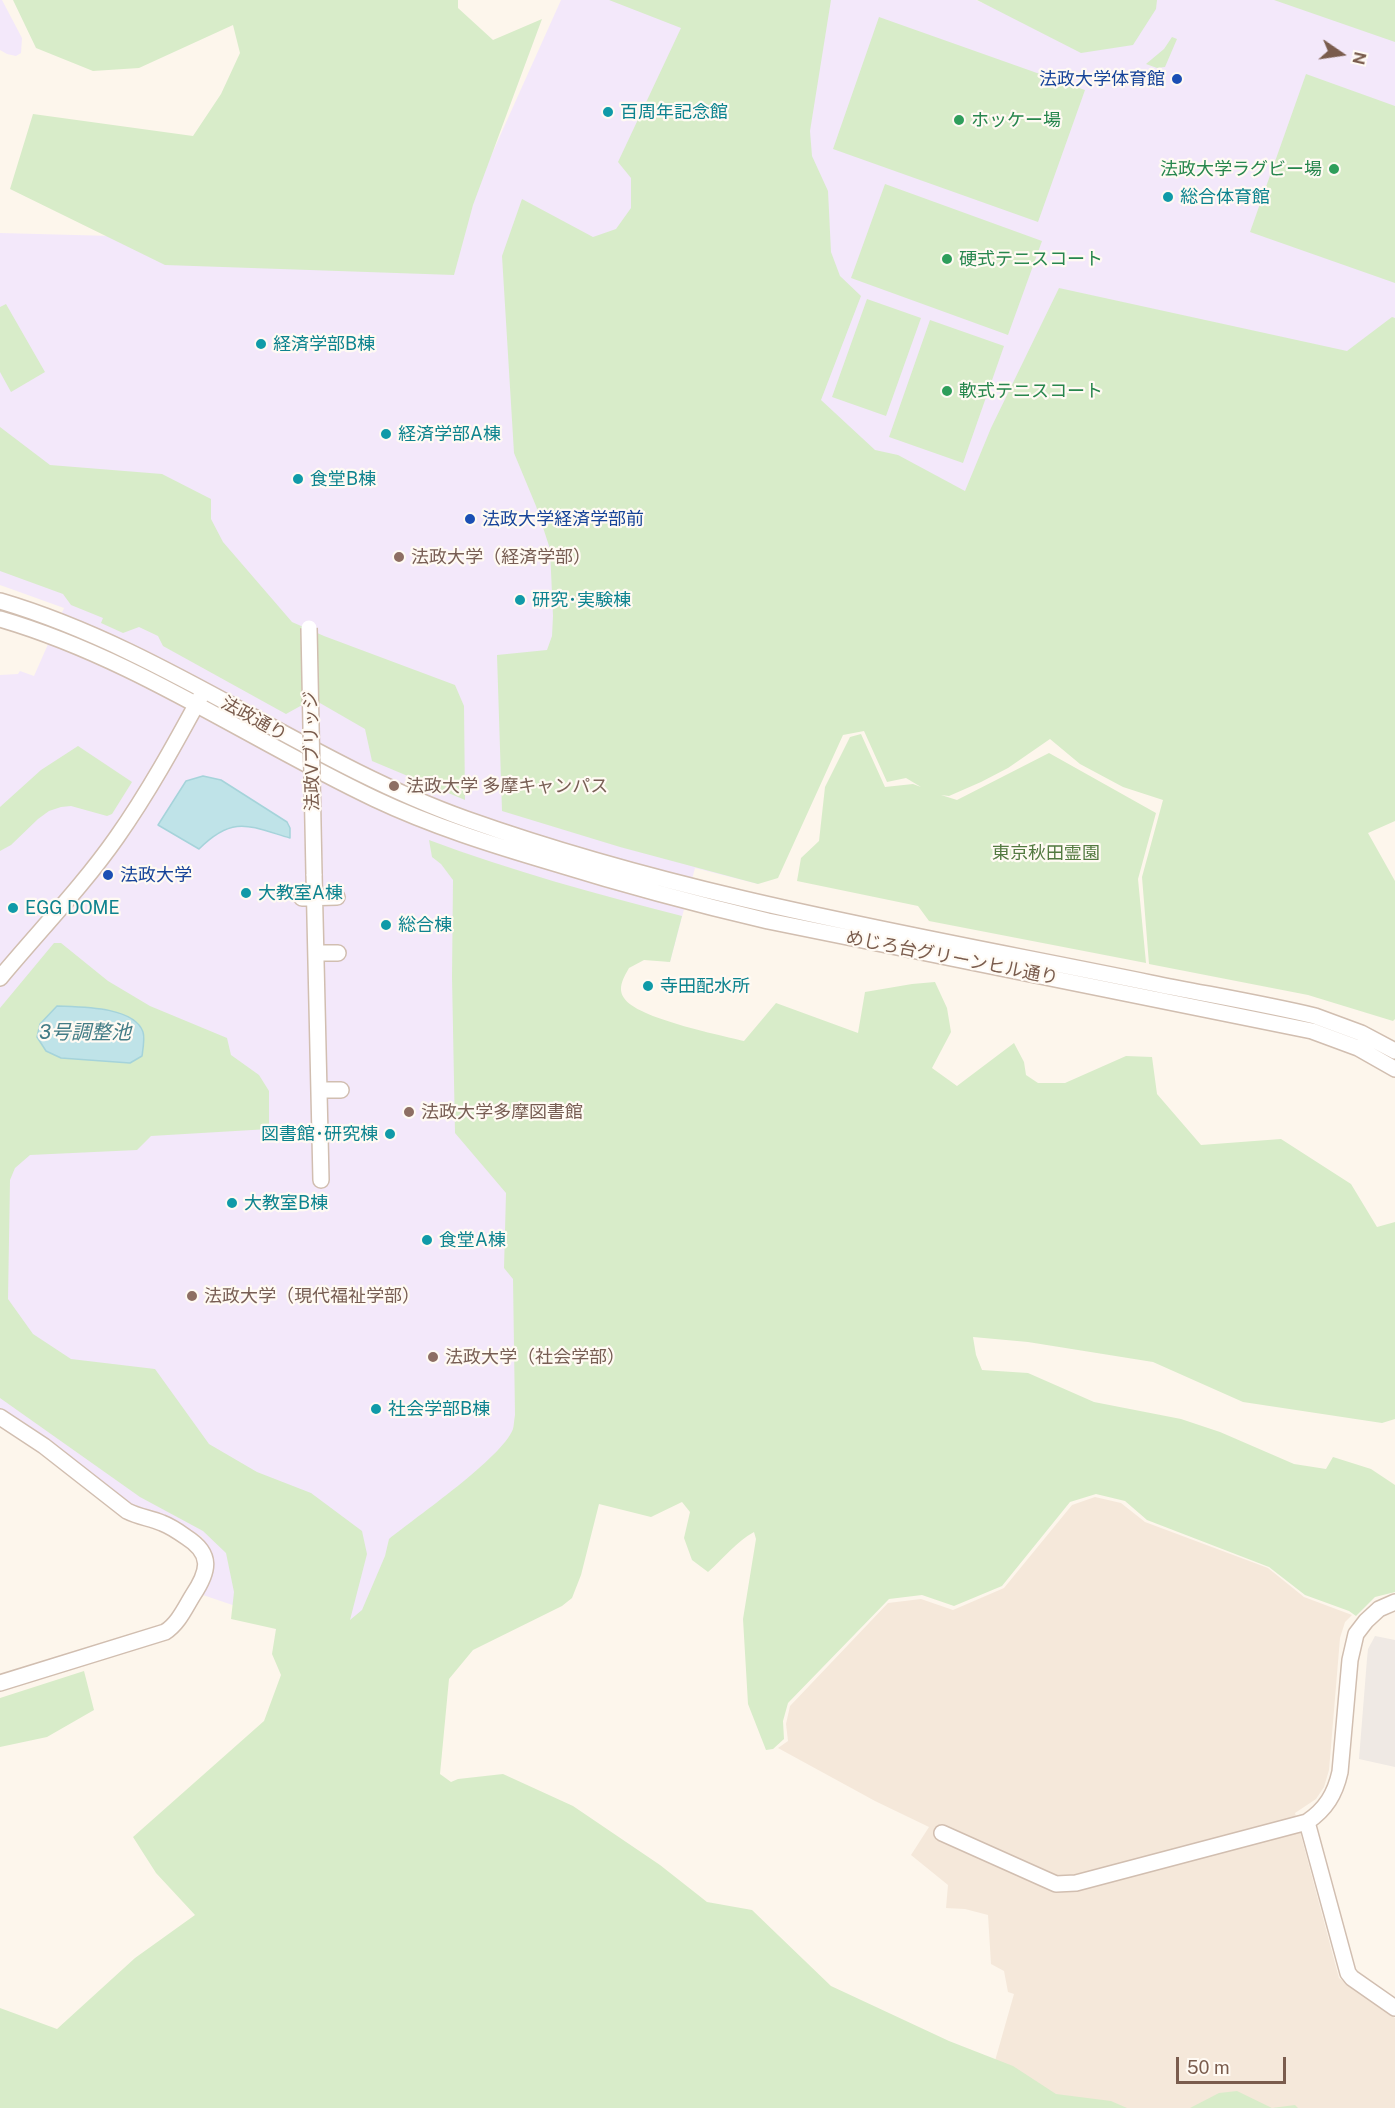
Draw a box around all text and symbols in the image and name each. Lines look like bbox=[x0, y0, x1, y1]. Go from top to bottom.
north arrow bbox=[1311, 24, 1371, 84]
text: N bbox=[1348, 50, 1370, 66]
place label: 法政大学体育館 bbox=[1039, 68, 1165, 90]
marker: 法政大学体育館 bbox=[1170, 72, 1184, 86]
place label: 百周年記念館 bbox=[620, 101, 728, 123]
marker: 百周年記念館 bbox=[601, 105, 615, 119]
place label: ホッケー場 bbox=[971, 109, 1061, 131]
marker: ホッケー場 bbox=[952, 113, 966, 127]
place label: 法政大学ラグビー場 bbox=[1160, 158, 1322, 180]
marker: 法政大学ラグビー場 bbox=[1327, 162, 1341, 176]
place label: 総合体育館 bbox=[1180, 186, 1270, 208]
marker: 総合体育館 bbox=[1161, 190, 1175, 204]
place label: 硬式テニスコート bbox=[959, 248, 1103, 270]
marker: 硬式テニスコート bbox=[940, 252, 954, 266]
place label: 経済学部B棟 bbox=[273, 333, 375, 355]
marker: 経済学部B棟 bbox=[254, 337, 268, 351]
place label: 軟式テニスコート bbox=[959, 380, 1103, 402]
marker: 軟式テニスコート bbox=[940, 384, 954, 398]
place label: 経済学部A棟 bbox=[398, 423, 501, 445]
marker: 経済学部A棟 bbox=[379, 427, 393, 441]
place label: 食堂B棟 bbox=[310, 468, 376, 490]
marker: 食堂B棟 bbox=[291, 472, 305, 486]
place label: 法政大学経済学部前 bbox=[482, 508, 644, 530]
marker: 法政大学経済学部前 bbox=[463, 512, 477, 526]
place label: 法政大学（経済学部） bbox=[411, 546, 591, 568]
marker: 法政大学（経済学部） bbox=[392, 550, 406, 564]
place label: 研究･実験棟 bbox=[532, 589, 631, 611]
marker: 研究･実験棟 bbox=[513, 593, 527, 607]
street label: 法政Vブリッジ bbox=[300, 691, 324, 811]
street label: 法政通り bbox=[217, 692, 291, 746]
place label: 法政大学 多摩キャンパス bbox=[406, 775, 608, 797]
marker: 法政大学 多摩キャンパス bbox=[387, 779, 401, 793]
park label: 東京秋田霊園 bbox=[992, 842, 1100, 864]
place label: 法政大学 bbox=[120, 864, 192, 886]
marker: 法政大学 bbox=[101, 868, 115, 882]
place label: 大教室A棟 bbox=[258, 882, 343, 904]
marker: 大教室A棟 bbox=[239, 886, 253, 900]
place label: EGG DOME bbox=[25, 897, 120, 919]
marker: EGG DOME bbox=[6, 901, 20, 915]
place label: 総合棟 bbox=[398, 914, 452, 936]
marker: 総合棟 bbox=[379, 918, 393, 932]
street label: めじろ台グリーンヒル通り bbox=[844, 927, 1060, 989]
place label: 寺田配水所 bbox=[660, 975, 750, 997]
marker: 寺田配水所 bbox=[641, 979, 655, 993]
water label: 3号調整池 bbox=[39, 1021, 131, 1045]
place label: 法政大学多摩図書館 bbox=[421, 1101, 583, 1123]
marker: 法政大学多摩図書館 bbox=[402, 1105, 416, 1119]
place label: 図書館･研究棟 bbox=[261, 1123, 378, 1145]
marker: 図書館･研究棟 bbox=[383, 1127, 397, 1141]
place label: 大教室B棟 bbox=[244, 1192, 328, 1214]
marker: 大教室B棟 bbox=[225, 1196, 239, 1210]
place label: 食堂A棟 bbox=[439, 1229, 506, 1251]
marker: 食堂A棟 bbox=[420, 1233, 434, 1247]
place label: 法政大学（現代福祉学部） bbox=[204, 1285, 420, 1307]
marker: 法政大学（現代福祉学部） bbox=[185, 1289, 199, 1303]
place label: 法政大学（社会学部） bbox=[445, 1346, 625, 1368]
marker: 法政大学（社会学部） bbox=[426, 1350, 440, 1364]
place label: 社会学部B棟 bbox=[388, 1398, 490, 1420]
marker: 社会学部B棟 bbox=[369, 1402, 383, 1416]
scale bar bbox=[1179, 2045, 1288, 2083]
text: 50 m bbox=[1187, 2057, 1230, 2078]

